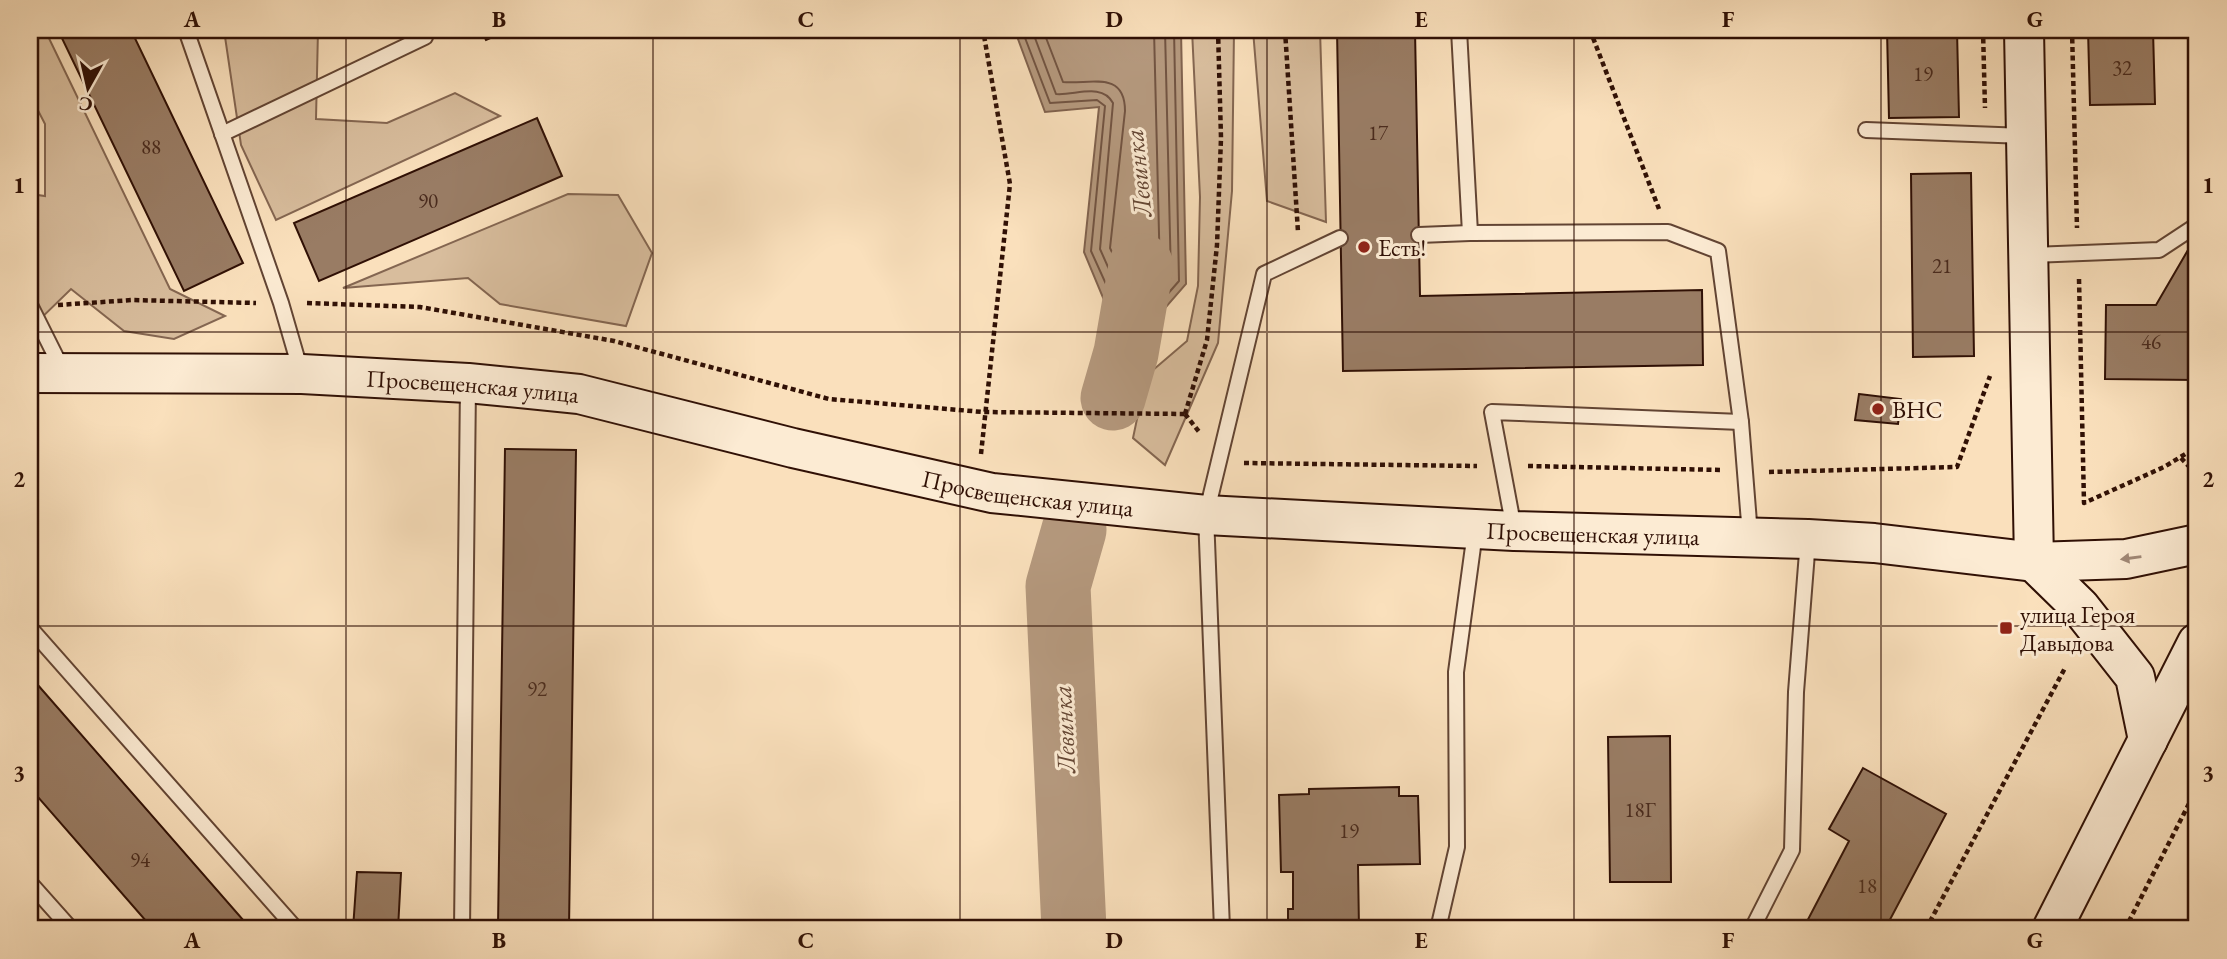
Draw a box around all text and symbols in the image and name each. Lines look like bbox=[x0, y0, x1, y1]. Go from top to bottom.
text: A bbox=[183, 4, 201, 34]
text: B bbox=[492, 4, 506, 34]
text: C bbox=[798, 4, 814, 34]
text: D bbox=[1105, 4, 1123, 34]
text: E bbox=[1414, 4, 1428, 34]
text: F bbox=[1722, 4, 1735, 34]
text: G bbox=[2027, 4, 2043, 34]
north arrow bbox=[52, 52, 122, 122]
house number: 32 bbox=[2112, 54, 2132, 81]
house number: 19 bbox=[1913, 60, 1933, 87]
text: С bbox=[77, 91, 94, 118]
house number: 17 bbox=[1368, 119, 1389, 146]
water label: Левинка bbox=[1117, 128, 1160, 220]
house number: 88 bbox=[141, 133, 161, 160]
text: 1 bbox=[13, 170, 25, 200]
text: 1 bbox=[2202, 170, 2214, 200]
house number: 90 bbox=[418, 187, 438, 214]
place label: Есть! bbox=[1378, 232, 1426, 263]
marker: Есть! bbox=[1356, 239, 1372, 255]
house number: 21 bbox=[1932, 252, 1952, 279]
house number: 46 bbox=[2141, 328, 2161, 355]
street label: Просвещенская улица bbox=[365, 362, 581, 409]
place label: ВНС bbox=[1892, 394, 1943, 425]
marker: ВНС bbox=[1870, 401, 1886, 417]
street label: Просвещенская улица bbox=[919, 462, 1135, 523]
text: 2 bbox=[13, 464, 25, 494]
text: 2 bbox=[2202, 464, 2214, 494]
street label: Просвещенская улица bbox=[1485, 514, 1700, 552]
one-way arrow bbox=[2119, 552, 2141, 563]
place label: улица Героя Давыдова bbox=[2020, 599, 2135, 658]
marker: улица Героя Давыдова bbox=[1998, 620, 2014, 636]
house number: 92 bbox=[527, 675, 547, 702]
water label: Левинка bbox=[1045, 684, 1083, 776]
text: 3 bbox=[13, 758, 25, 788]
text: 3 bbox=[2202, 758, 2214, 788]
house number: 18Г bbox=[1624, 796, 1656, 823]
house number: 19 bbox=[1339, 817, 1359, 844]
house number: 94 bbox=[130, 846, 151, 873]
house number: 18 bbox=[1857, 872, 1877, 899]
text: A bbox=[183, 925, 201, 955]
text: B bbox=[492, 925, 506, 955]
text: C bbox=[798, 925, 814, 955]
text: D bbox=[1105, 925, 1123, 955]
text: E bbox=[1414, 925, 1428, 955]
text: F bbox=[1722, 925, 1735, 955]
text: G bbox=[2027, 925, 2043, 955]

